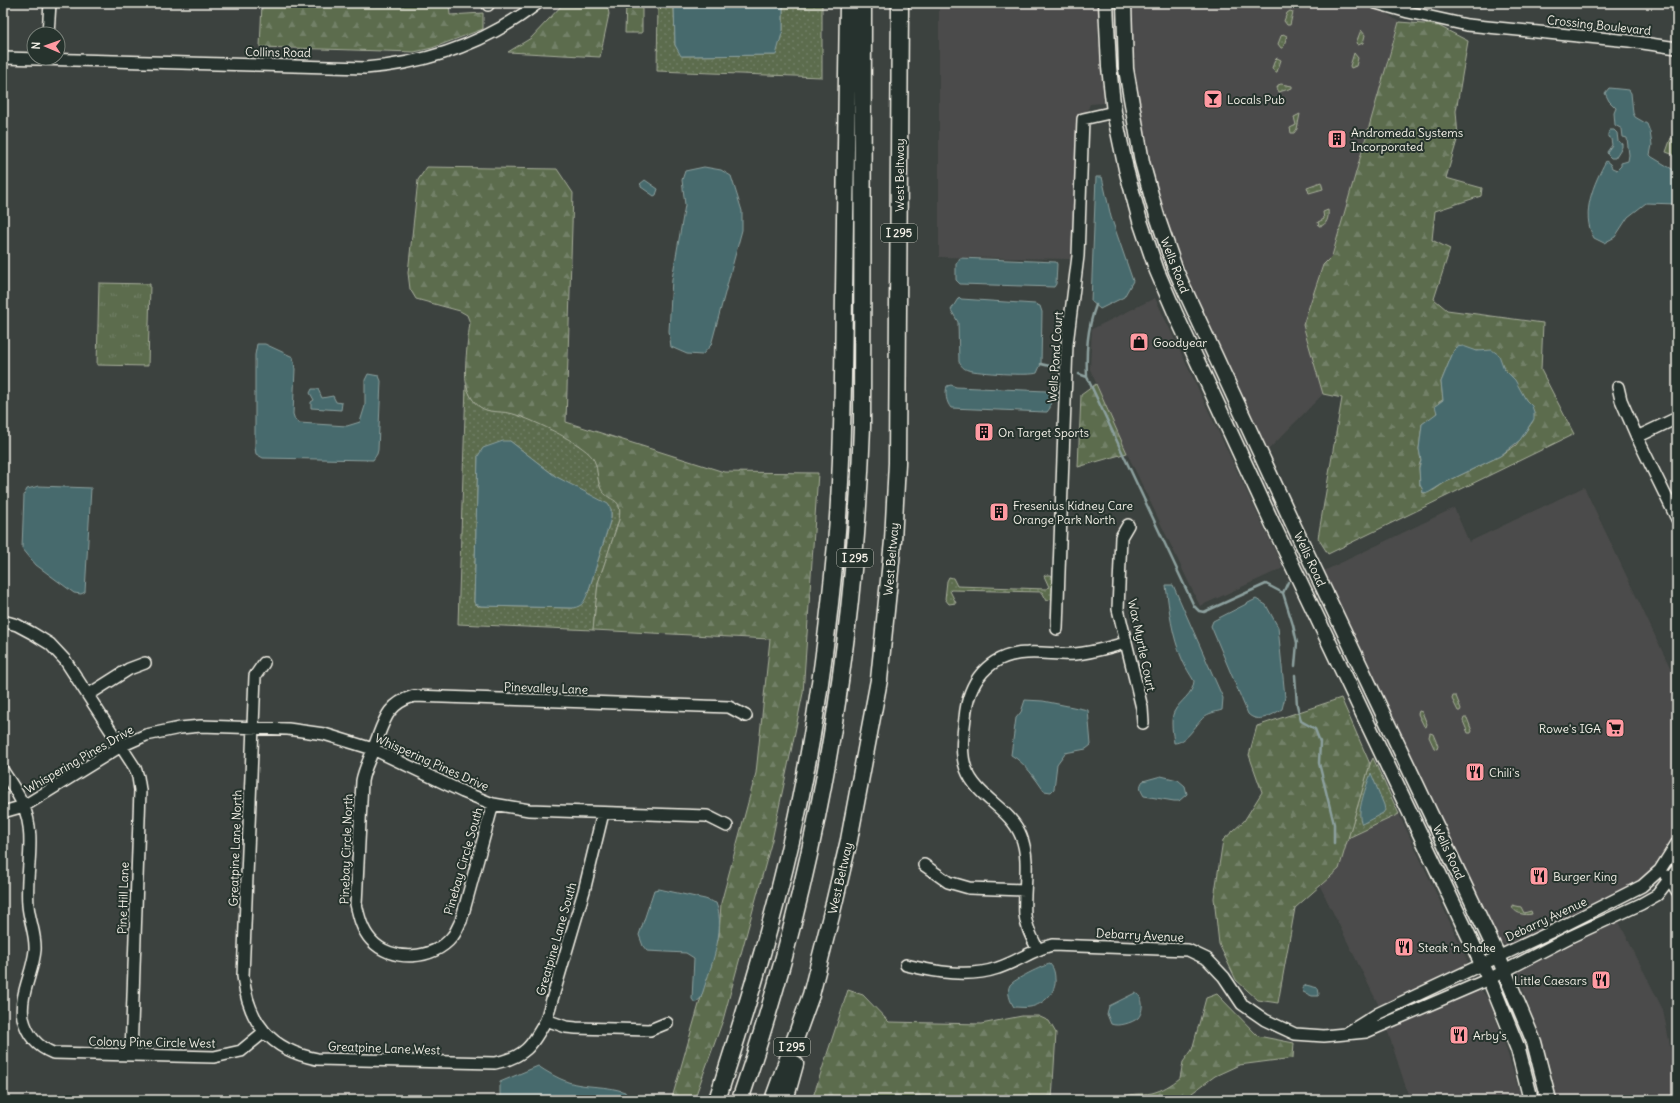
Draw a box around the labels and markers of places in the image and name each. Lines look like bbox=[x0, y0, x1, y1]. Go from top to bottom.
bar icon: Locals Pub bbox=[1202, 88, 1224, 110]
place label: Locals Pub bbox=[1227, 92, 1285, 107]
place label: Andromeda Systems Incorporated bbox=[1351, 125, 1463, 154]
building icon: Andromeda Systems Incorporated bbox=[1326, 128, 1348, 150]
shop icon: Goodyear bbox=[1128, 331, 1150, 353]
place label: Goodyear bbox=[1153, 335, 1207, 350]
building icon: On Target Sports bbox=[973, 421, 995, 443]
place label: On Target Sports bbox=[998, 425, 1089, 440]
place label: Fresenius Kidney Care Orange Park North bbox=[1013, 498, 1133, 527]
building icon: Fresenius Kidney Care Orange Park North bbox=[988, 501, 1010, 523]
supermarket icon: Rowe's IGA bbox=[1604, 717, 1626, 739]
place label: Rowe's IGA bbox=[1539, 721, 1601, 736]
restaurant icon: Chili's bbox=[1464, 761, 1486, 783]
place label: Chili's bbox=[1489, 765, 1520, 780]
restaurant icon: Burger King bbox=[1528, 865, 1550, 887]
place label: Burger King bbox=[1553, 869, 1617, 884]
restaurant icon: Steak 'n Shake bbox=[1393, 936, 1415, 958]
place label: Steak 'n Shake bbox=[1418, 940, 1496, 955]
restaurant icon: Little Caesars bbox=[1590, 969, 1612, 991]
place label: Little Caesars bbox=[1514, 973, 1587, 988]
restaurant icon: Arby's bbox=[1448, 1024, 1470, 1046]
place label: Arby's bbox=[1473, 1028, 1507, 1043]

